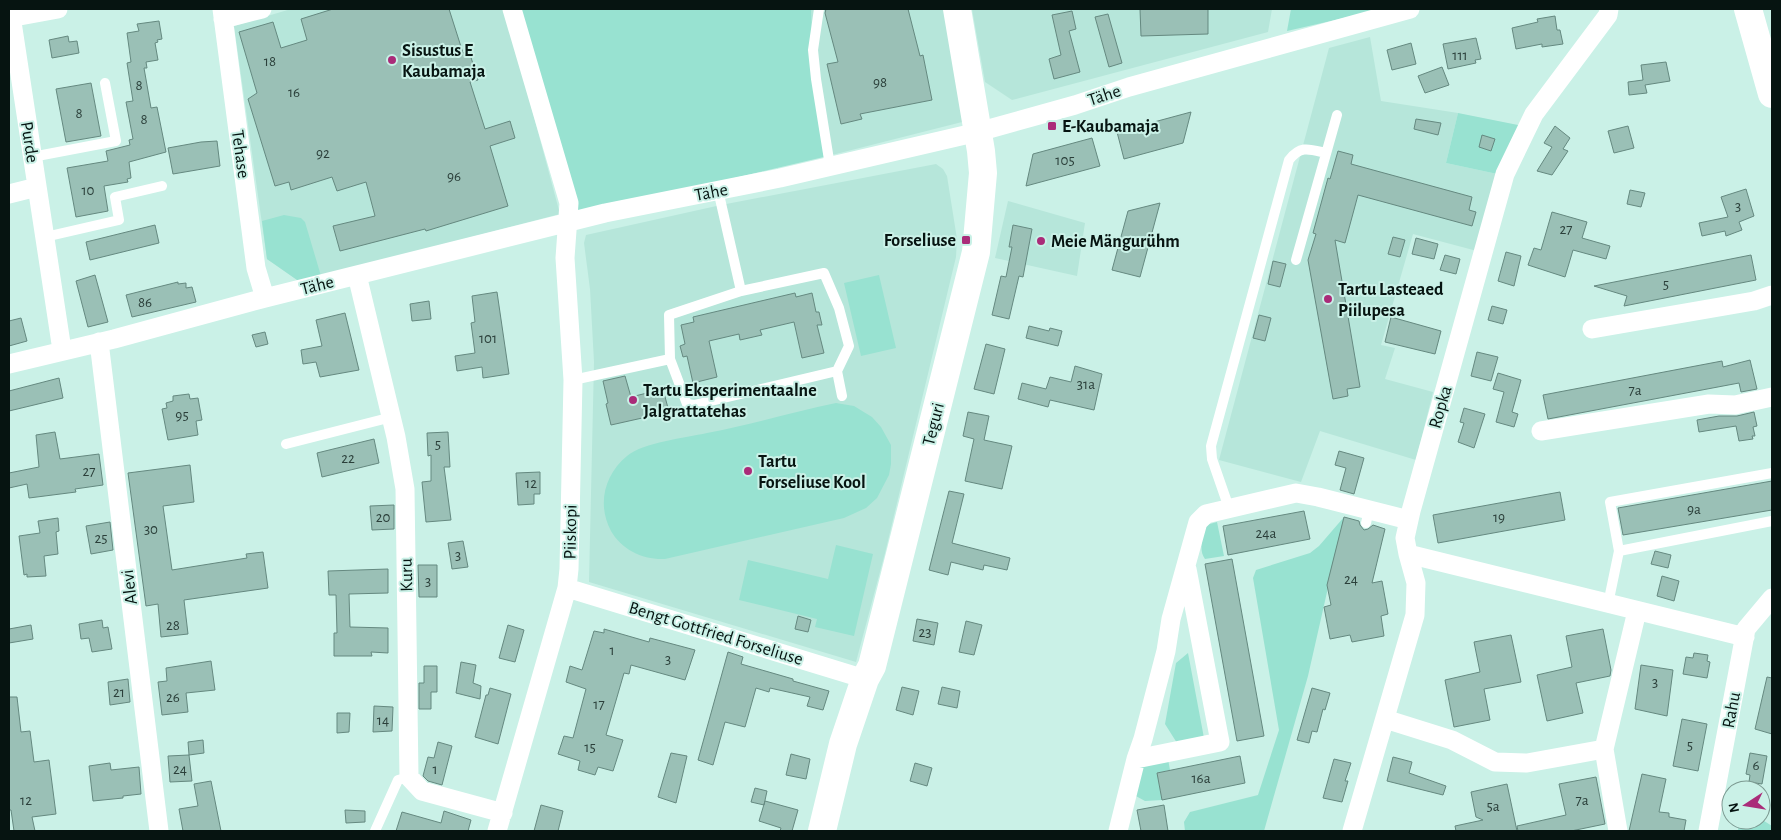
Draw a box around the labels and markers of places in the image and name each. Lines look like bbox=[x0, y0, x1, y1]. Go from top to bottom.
place label: Sisustus E Kaubamaja bbox=[402, 42, 486, 81]
marker: Sisustus E Kaubamaja bbox=[386, 54, 398, 66]
place label: E-Kaubamaja bbox=[1062, 118, 1159, 136]
marker: E-Kaubamaja bbox=[1046, 120, 1058, 132]
place label: Forseliuse bbox=[884, 232, 956, 250]
place label: Meie Mängurühm bbox=[1051, 233, 1180, 251]
marker: Forseliuse bbox=[960, 234, 972, 246]
marker: Meie Mängurühm bbox=[1035, 235, 1047, 247]
place label: Tartu Lasteaed Piilupesa bbox=[1338, 281, 1444, 320]
marker: Tartu Lasteaed Piilupesa bbox=[1322, 293, 1334, 305]
place label: Tartu Eksperimentaalne Jalgrattatehas bbox=[643, 382, 817, 421]
marker: Tartu Eksperimentaalne Jalgrattatehas bbox=[627, 394, 639, 406]
place label: Tartu Forseliuse Kool bbox=[758, 453, 866, 492]
marker: Tartu Forseliuse Kool bbox=[742, 465, 754, 477]

